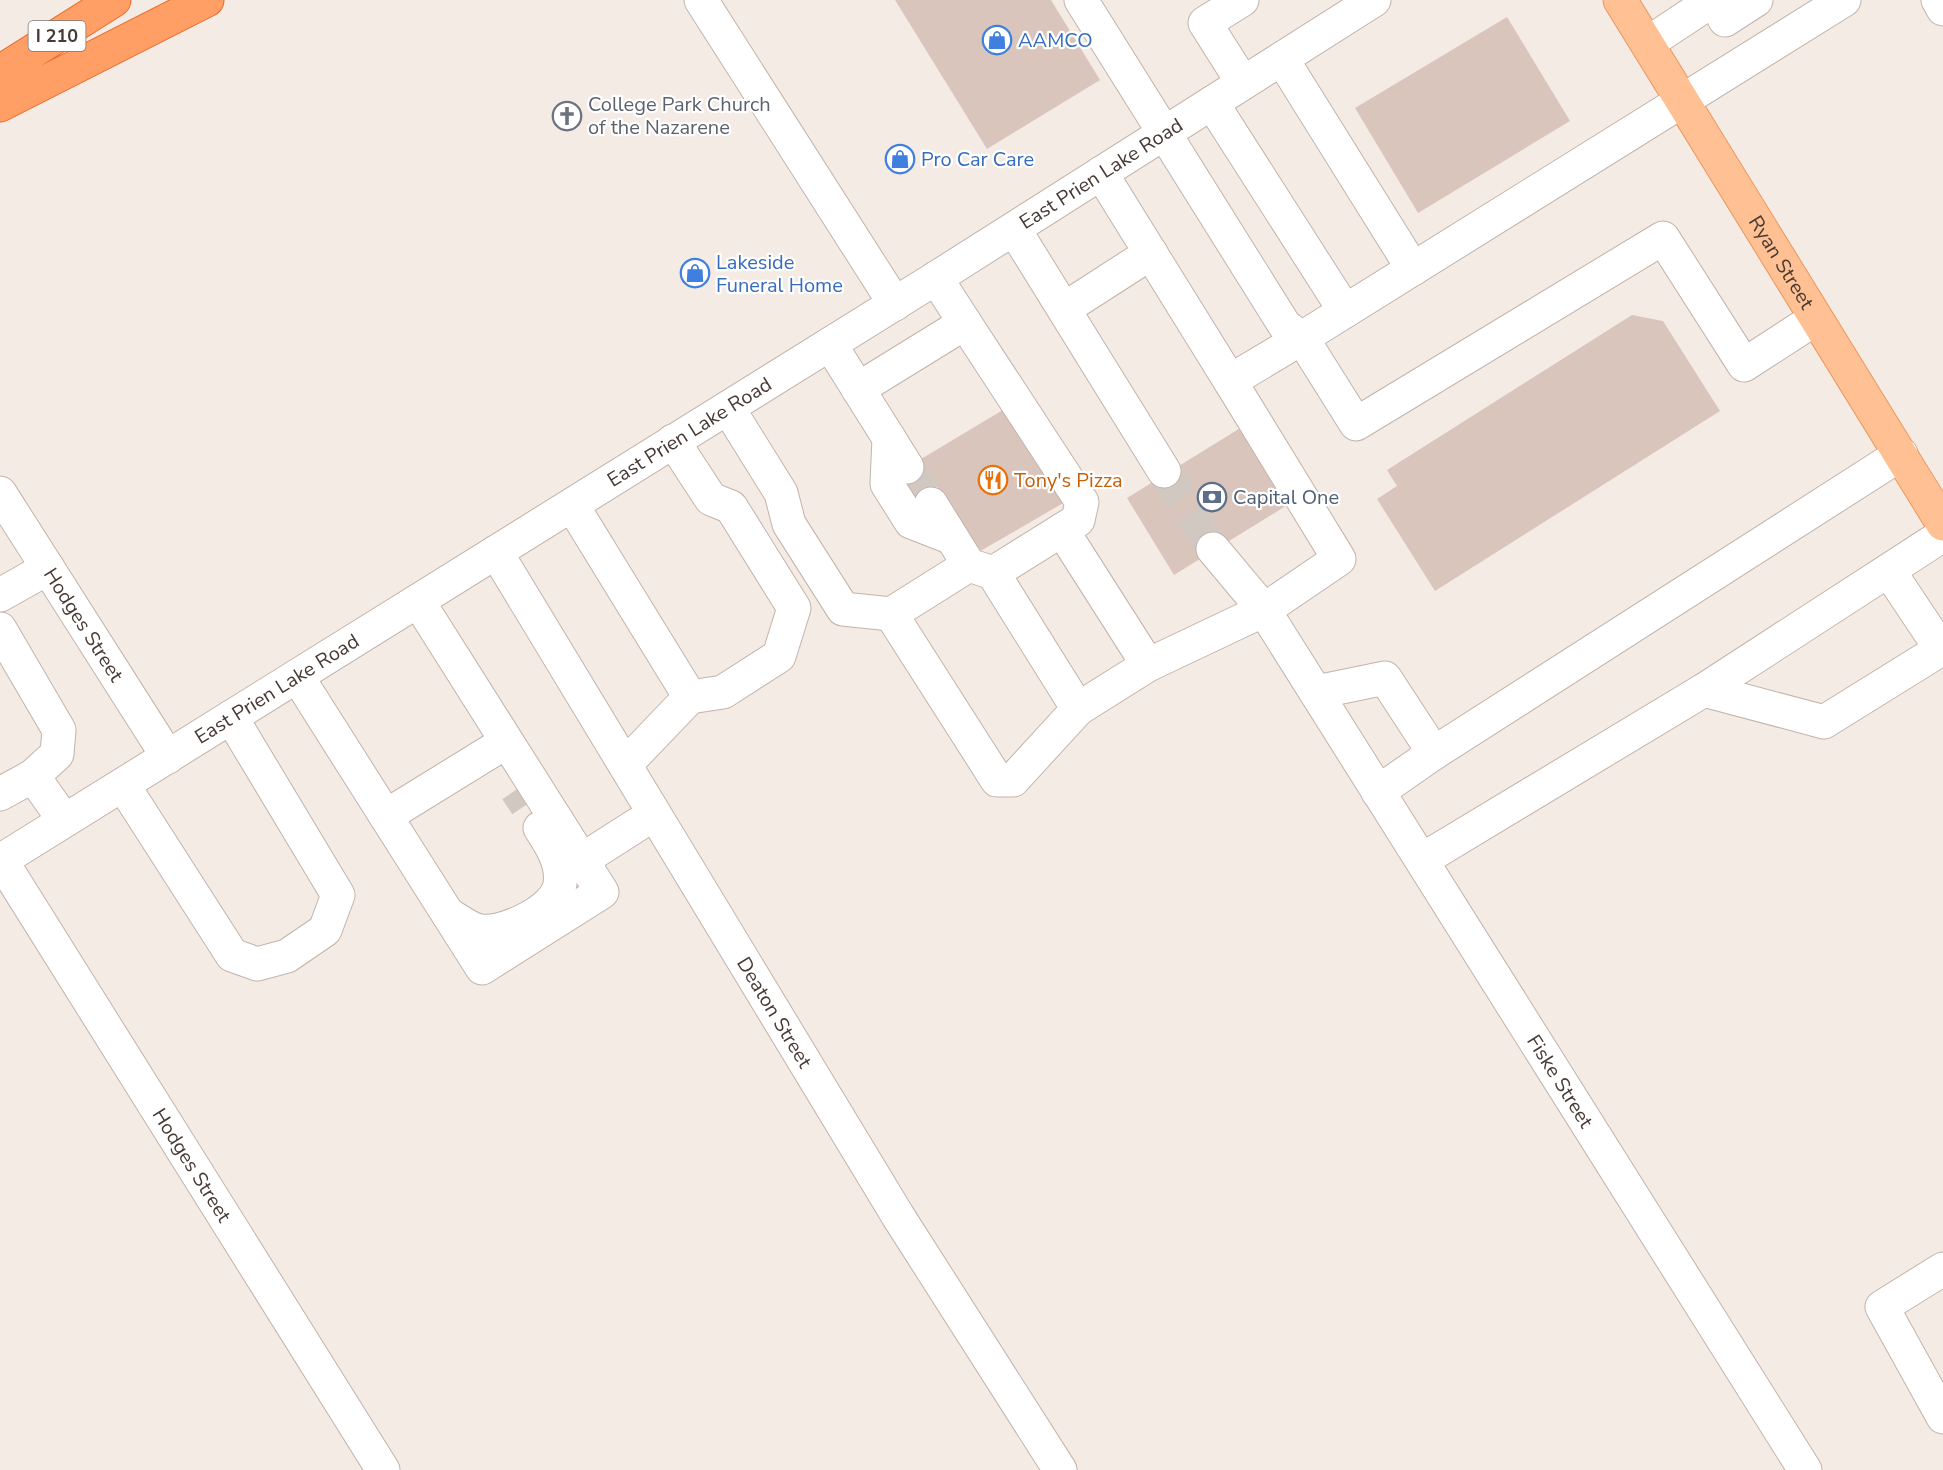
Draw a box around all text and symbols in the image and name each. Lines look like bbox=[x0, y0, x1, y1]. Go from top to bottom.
road number: I 210 bbox=[28, 21, 86, 51]
shop icon: AAMCO bbox=[981, 24, 1013, 56]
place label: AAMCO bbox=[1018, 27, 1093, 54]
place label: College Park Church of the Nazarene bbox=[588, 91, 771, 141]
church icon: College Park Church of the Nazarene bbox=[551, 100, 583, 132]
street label: East Prien Lake Road bbox=[1014, 111, 1188, 235]
shop icon: Pro Car Care bbox=[884, 143, 916, 175]
place label: Pro Car Care bbox=[921, 146, 1034, 173]
street label: Ryan Street bbox=[1743, 210, 1821, 315]
place label: Lakeside Funeral Home bbox=[716, 249, 843, 299]
shop icon: Lakeside Funeral Home bbox=[679, 257, 711, 289]
street label: East Prien Lake Road bbox=[602, 370, 777, 493]
restaurant icon: Tony's Pizza bbox=[977, 464, 1009, 496]
place label: Tony's Pizza bbox=[1014, 467, 1123, 494]
bank icon: Capital One bbox=[1196, 481, 1228, 513]
place label: Capital One bbox=[1233, 484, 1339, 511]
street label: Hodges Street bbox=[38, 563, 131, 687]
street label: East Prien Lake Road bbox=[189, 627, 364, 750]
street label: Deaton Street bbox=[731, 952, 819, 1074]
street label: Fiske Street bbox=[1521, 1029, 1600, 1134]
street label: Hodges Street bbox=[146, 1103, 238, 1228]

